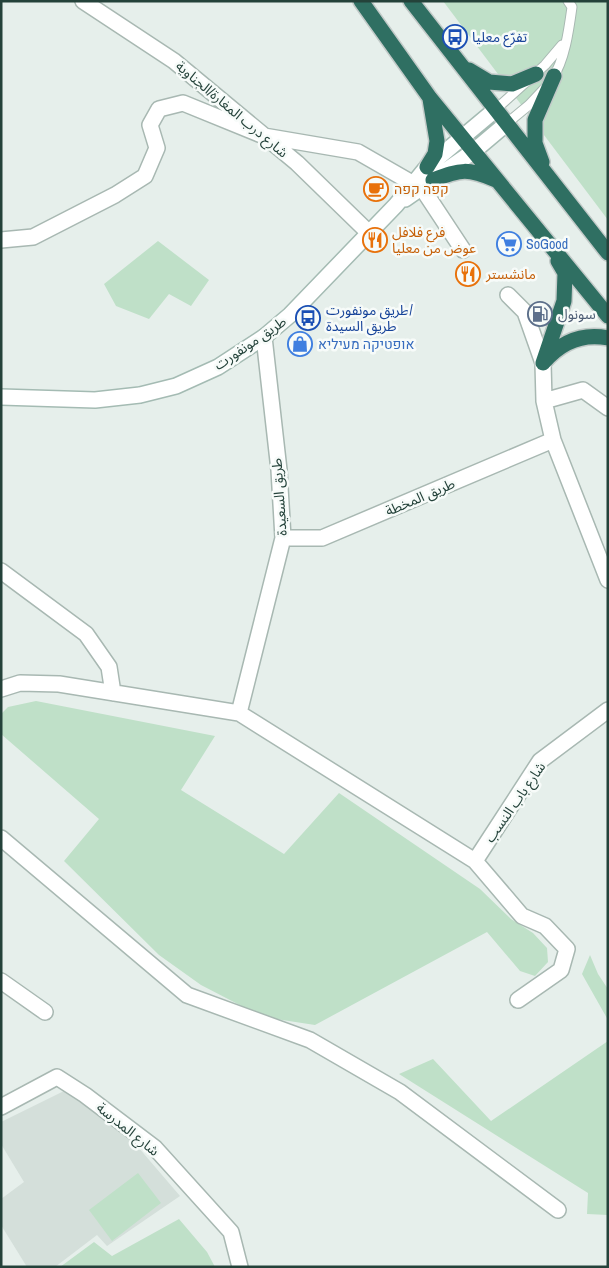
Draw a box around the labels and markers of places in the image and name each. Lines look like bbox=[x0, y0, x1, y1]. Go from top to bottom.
bus stop icon: تفرّع معليا bbox=[442, 24, 468, 50]
place label: تفرّع معليا bbox=[472, 28, 527, 48]
cafe icon: קפה קפה bbox=[363, 176, 389, 202]
place label: קפה קפה bbox=[394, 180, 449, 198]
place label: فرع فلافل عوض من معليا bbox=[392, 223, 476, 257]
restaurant icon: فرع فلافل عوض من معليا bbox=[362, 227, 388, 253]
supermarket icon: SoGood bbox=[496, 231, 522, 257]
place label: SoGood bbox=[526, 235, 568, 253]
restaurant icon: مانشستر bbox=[455, 261, 481, 287]
place label: مانشستر bbox=[485, 265, 536, 283]
place label: طريق مونفورت/ طريق السيدة bbox=[326, 301, 414, 336]
fuel station icon: سونول bbox=[527, 301, 553, 327]
bus stop icon: طريق مونفورت/ طريق السيدة bbox=[295, 305, 321, 331]
place label: سونول bbox=[558, 305, 596, 323]
shop icon: אופטיקה מעיליא bbox=[287, 331, 313, 357]
place label: אופטיקה מעיליא bbox=[318, 335, 414, 353]

